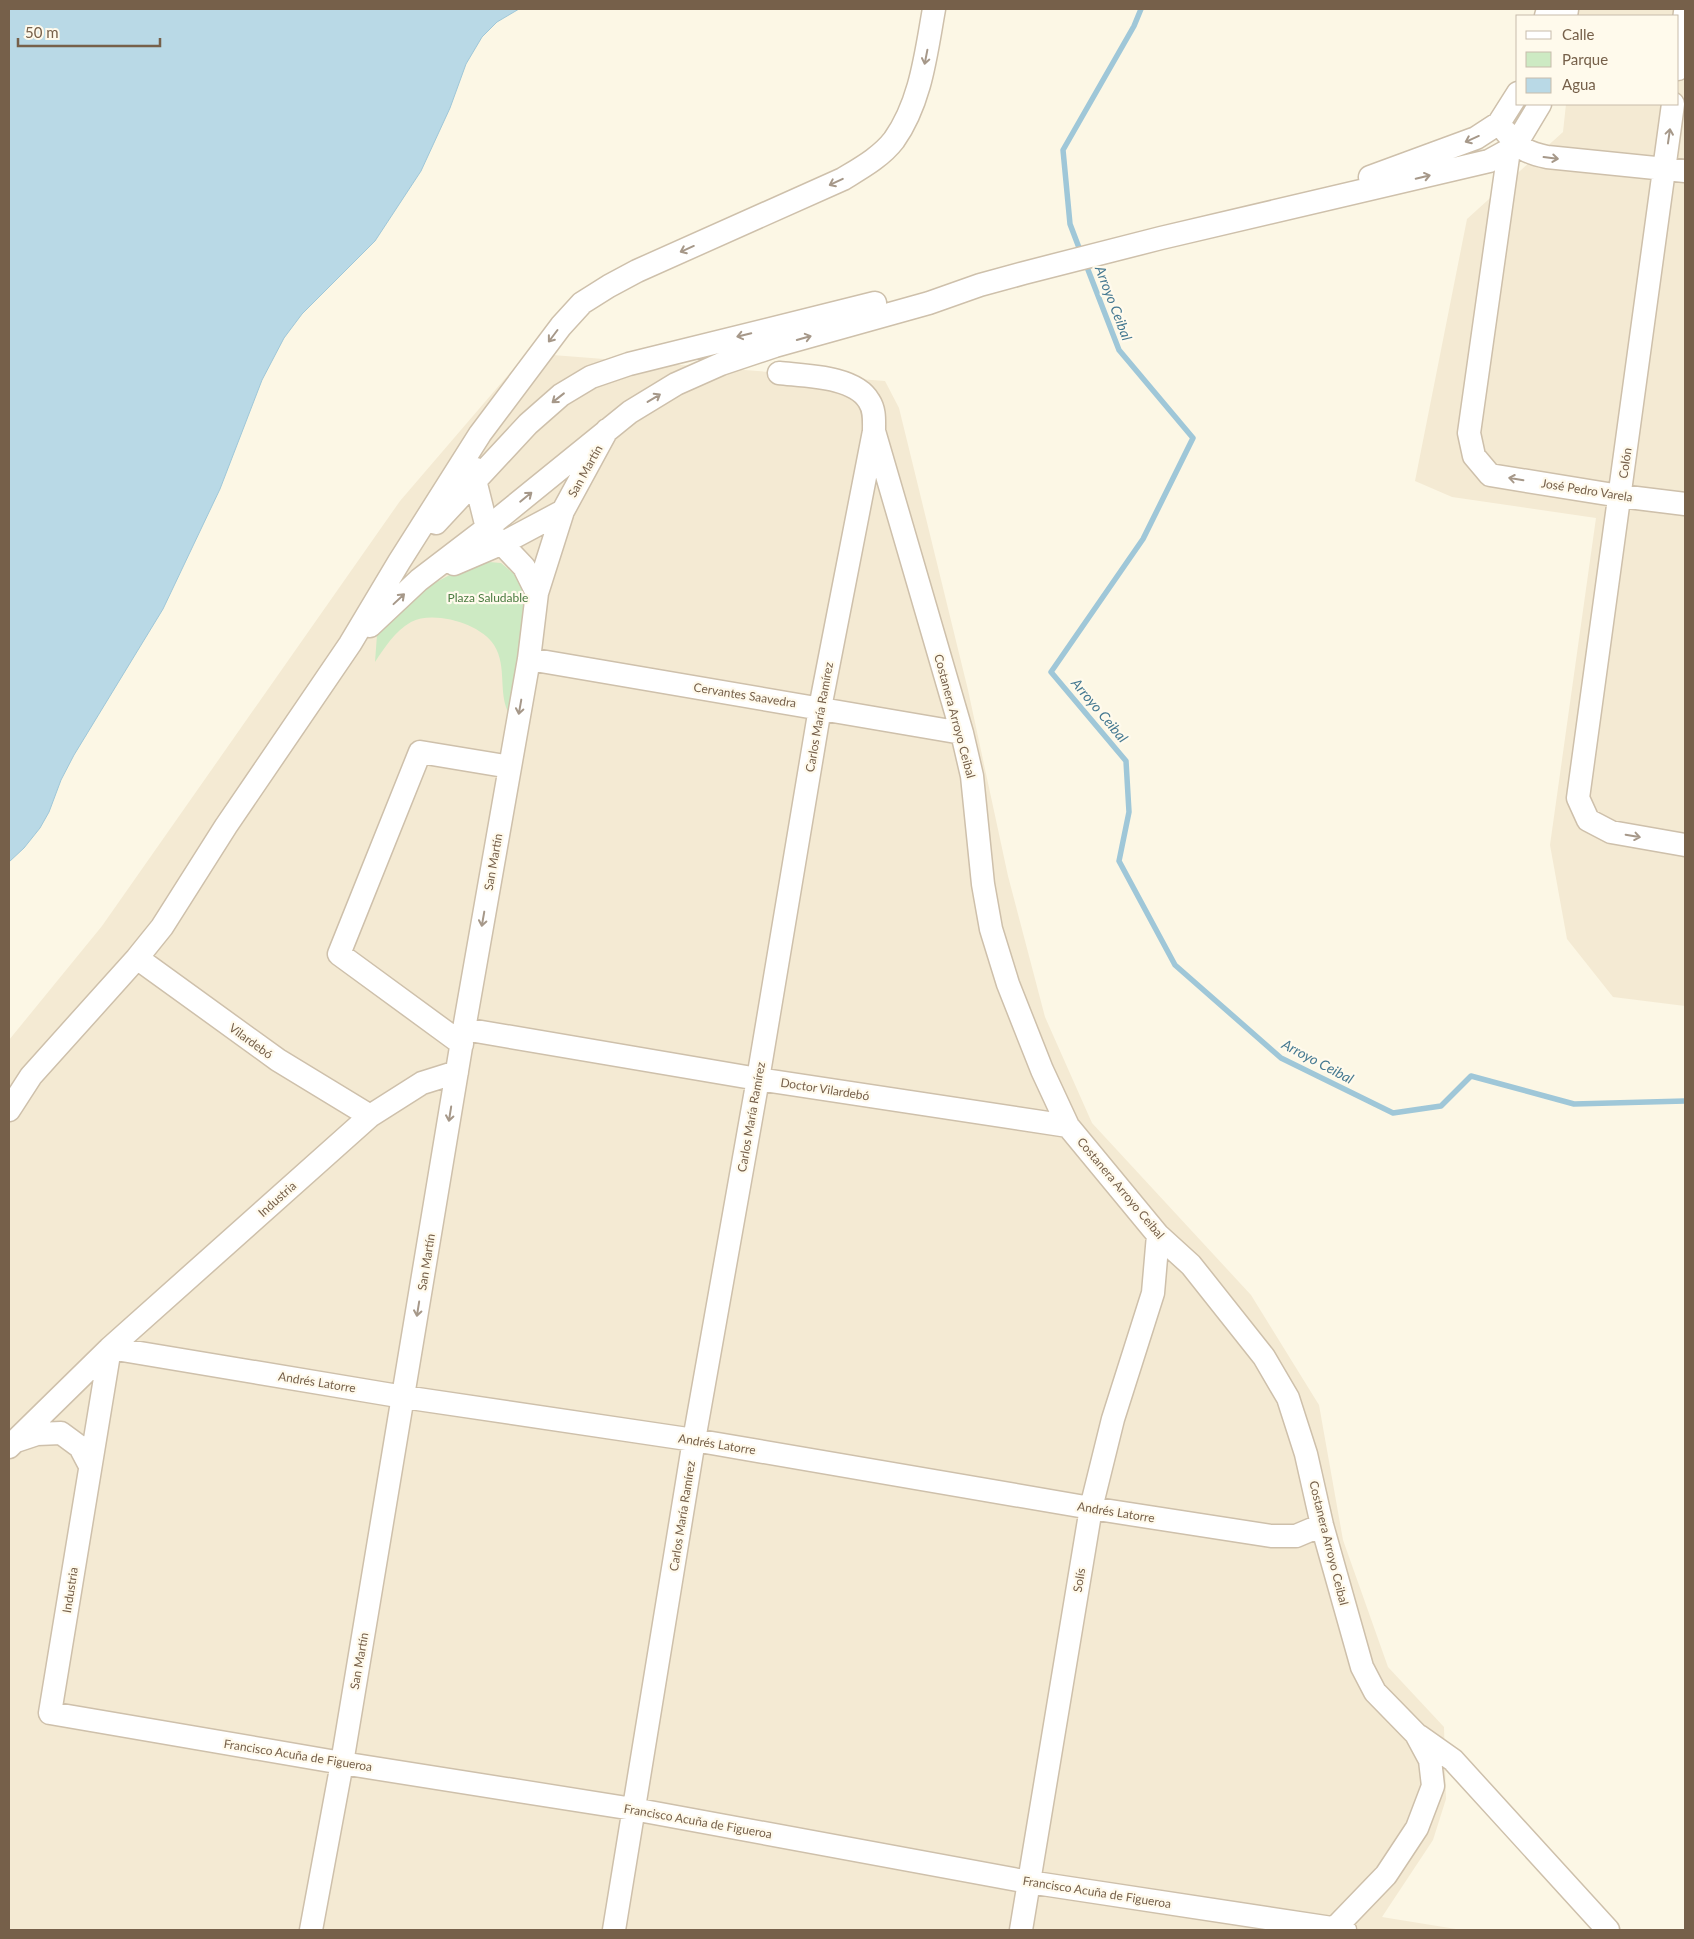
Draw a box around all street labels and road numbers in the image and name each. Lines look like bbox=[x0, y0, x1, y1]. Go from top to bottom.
street label: San Martín bbox=[564, 442, 606, 500]
street label: Colón bbox=[1615, 447, 1635, 479]
street label: José Pedro Varela bbox=[1540, 475, 1634, 505]
street label: Costanera Arroyo Ceibal bbox=[931, 652, 979, 780]
street label: Carlos María Ramírez bbox=[802, 660, 836, 773]
street label: Cervantes Saavedra bbox=[693, 679, 797, 711]
street label: San Martín bbox=[481, 832, 505, 892]
street label: Vilardebó bbox=[226, 1020, 276, 1062]
street label: Carlos María Ramírez bbox=[734, 1060, 768, 1173]
street label: Doctor Vilardebó bbox=[779, 1075, 871, 1103]
street label: Costanera Arroyo Ceibal bbox=[1074, 1134, 1168, 1242]
street label: Industria bbox=[255, 1178, 299, 1220]
street label: San Martín bbox=[414, 1232, 438, 1292]
street label: Andrés Latorre bbox=[277, 1368, 357, 1396]
street label: Andrés Latorre bbox=[677, 1430, 757, 1458]
street label: Carlos María Ramírez bbox=[666, 1459, 698, 1572]
street label: Costanera Arroyo Ceibal bbox=[1306, 1479, 1352, 1607]
street label: Andrés Latorre bbox=[1076, 1498, 1156, 1526]
street label: Industria bbox=[59, 1566, 81, 1614]
street label: Solís bbox=[1070, 1567, 1088, 1593]
street label: San Martín bbox=[347, 1631, 371, 1691]
street label: Francisco Acuña de Figueroa bbox=[223, 1736, 373, 1774]
street label: Francisco Acuña de Figueroa bbox=[623, 1801, 773, 1841]
street label: Francisco Acuña de Figueroa bbox=[1022, 1873, 1172, 1911]

